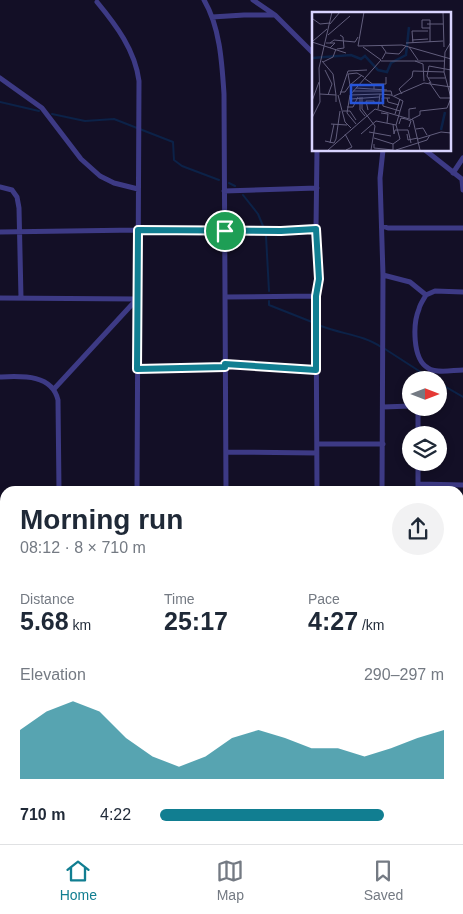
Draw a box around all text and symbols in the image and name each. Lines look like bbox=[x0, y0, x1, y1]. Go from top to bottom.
inset map bbox=[312, 12, 450, 151]
pin bbox=[204, 210, 246, 252]
icon: arrive bbox=[211, 217, 239, 245]
north arrow bbox=[402, 371, 448, 416]
map controls bbox=[402, 371, 447, 471]
button: layers bbox=[402, 426, 447, 471]
button: share bbox=[392, 503, 444, 555]
text: Morning run bbox=[20, 504, 183, 535]
text: 08:12 · 8 × 710 m bbox=[20, 539, 146, 556]
text: Distance bbox=[20, 591, 74, 607]
text: Time bbox=[164, 591, 195, 607]
text: Pace bbox=[308, 591, 340, 607]
text: 5.68 bbox=[20, 607, 69, 635]
text: 25:17 bbox=[164, 607, 228, 635]
text: 4:27 bbox=[308, 607, 358, 635]
text: km bbox=[69, 617, 91, 633]
text: /km bbox=[358, 617, 385, 633]
text: Elevation bbox=[20, 666, 86, 683]
text: 290–297 m bbox=[364, 666, 444, 683]
text: 710 m bbox=[20, 806, 65, 823]
text: 4:22 bbox=[100, 806, 131, 823]
tab: Home bbox=[60, 857, 97, 903]
tab: Map bbox=[216, 857, 244, 903]
tab: Saved bbox=[364, 857, 403, 903]

